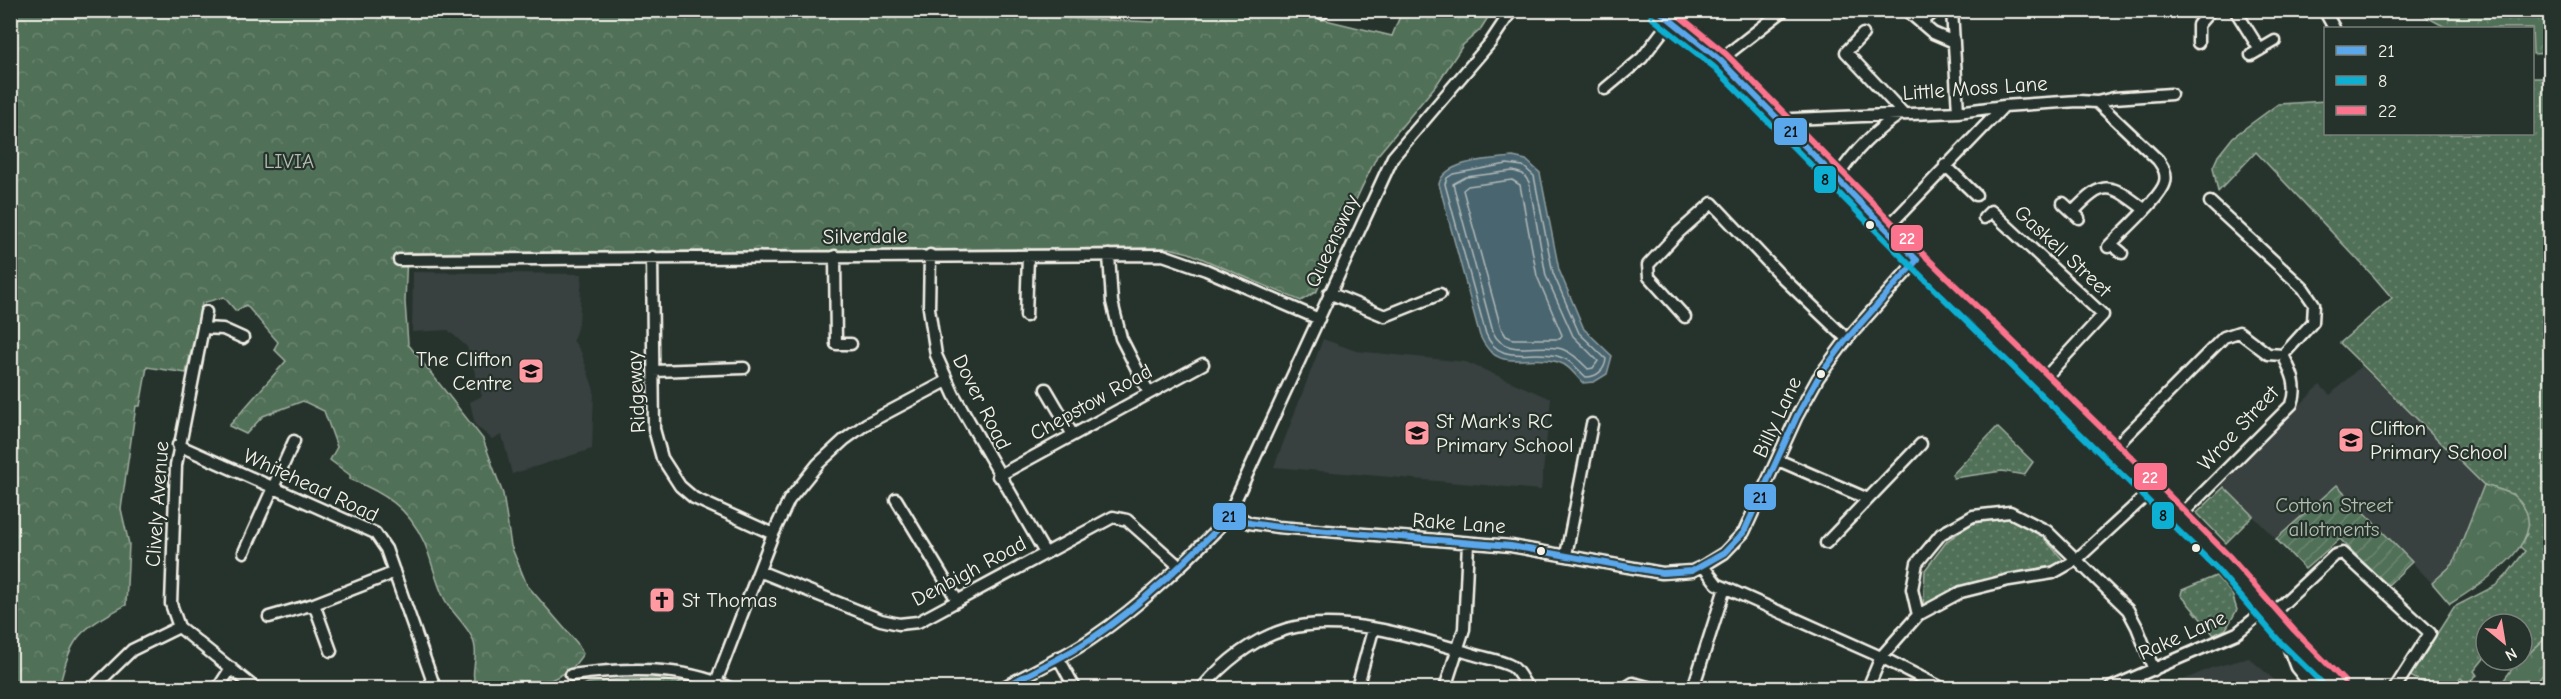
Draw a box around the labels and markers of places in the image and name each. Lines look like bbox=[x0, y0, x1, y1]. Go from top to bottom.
unlabelled marker bbox=[1864, 219, 1876, 231]
place label: The Clifton Centre bbox=[416, 347, 512, 395]
school or university icon: The Clifton Centre bbox=[516, 356, 546, 386]
unlabelled marker bbox=[1815, 368, 1827, 380]
place label: St Mark's RC Primary School bbox=[1436, 409, 1574, 457]
place label: Clifton Primary School bbox=[2370, 416, 2508, 464]
school or university icon: St Mark's RC Primary School bbox=[1402, 418, 1432, 448]
school or university icon: Clifton Primary School bbox=[2336, 425, 2366, 455]
unlabelled marker bbox=[2190, 542, 2202, 554]
unlabelled marker bbox=[1535, 545, 1547, 557]
church icon: St Thomas bbox=[647, 585, 677, 615]
place label: St Thomas bbox=[682, 588, 777, 612]

